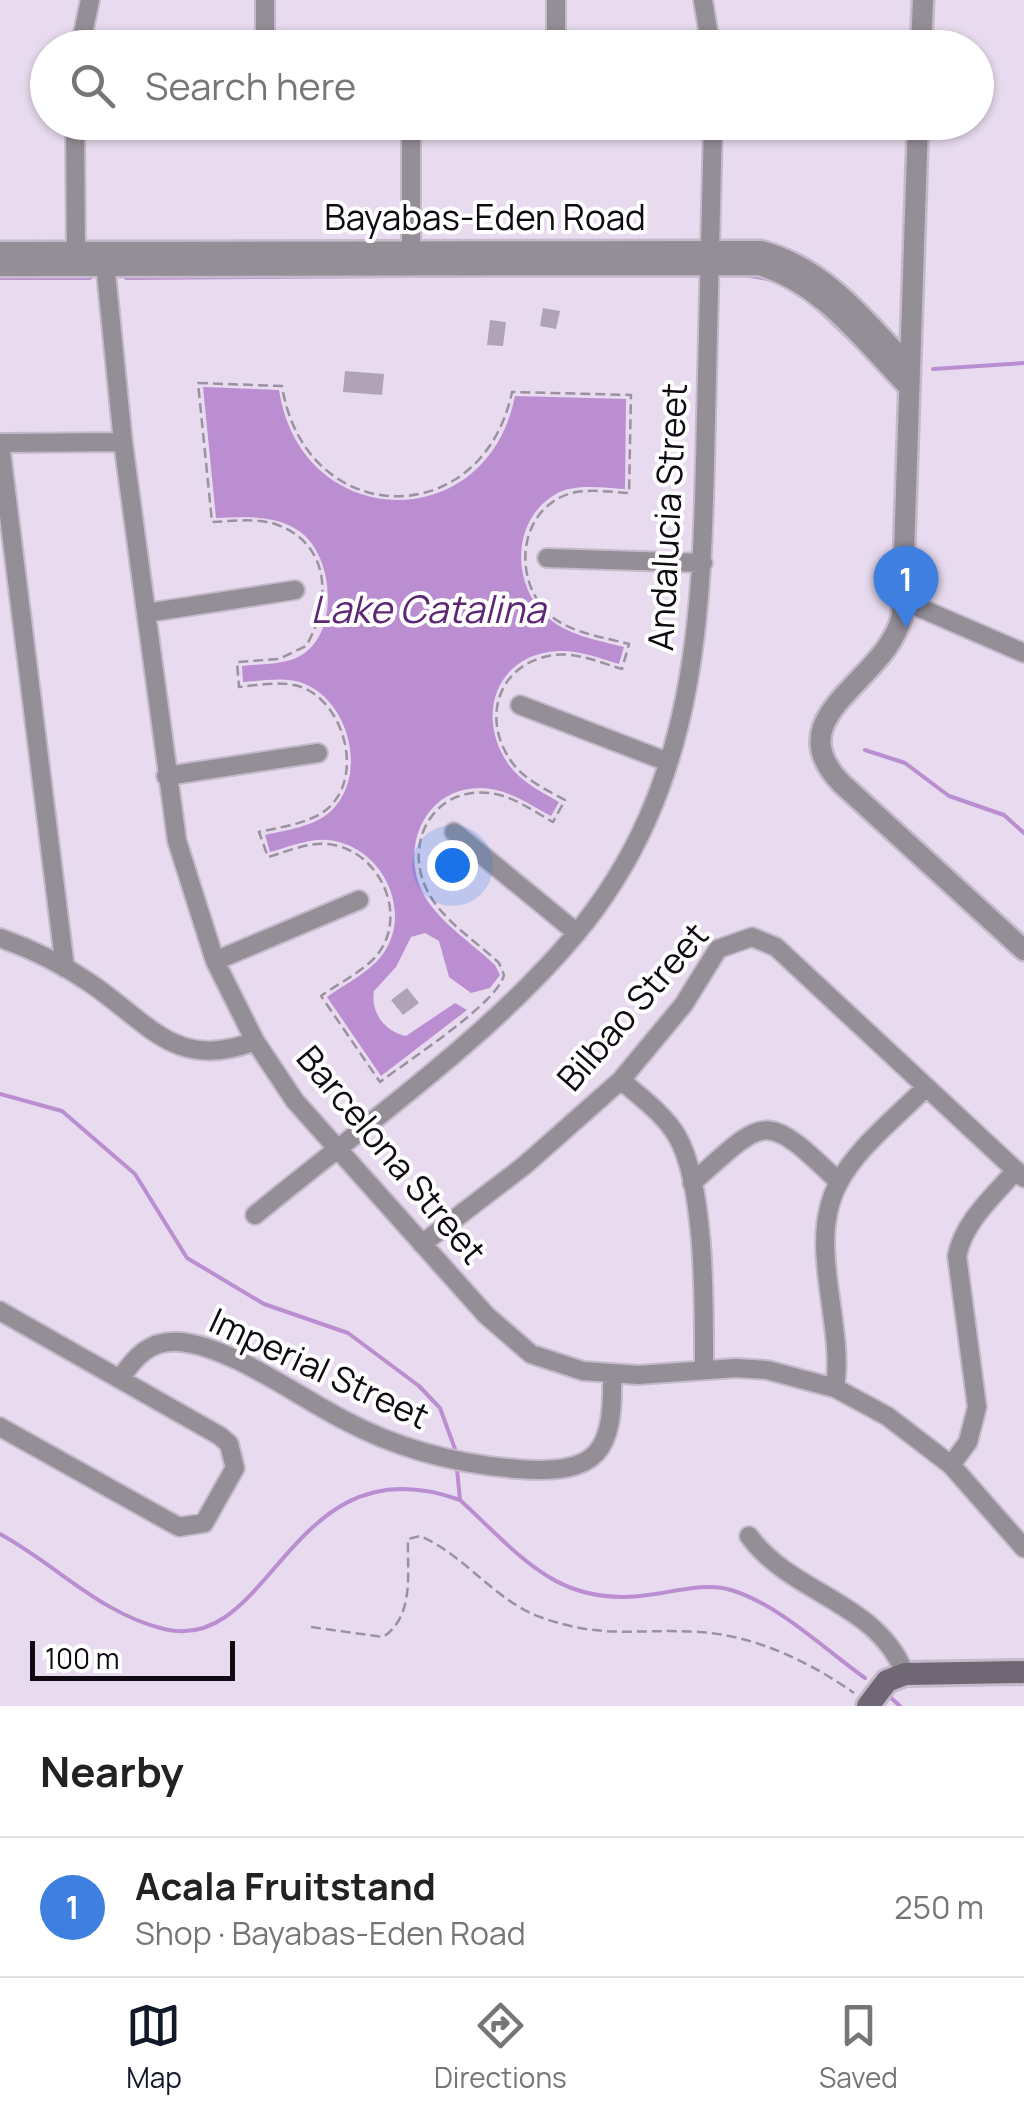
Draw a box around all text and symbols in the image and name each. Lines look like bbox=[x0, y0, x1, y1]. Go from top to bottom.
search box bbox=[30, 30, 994, 140]
icon: search bbox=[65, 58, 120, 113]
text: Search here bbox=[145, 59, 356, 111]
street label: Bayabas-Eden Road bbox=[324, 193, 646, 241]
street label: Andalucia Street bbox=[636, 382, 698, 652]
pin: 1 bbox=[874, 546, 938, 628]
water label: Lake Catalina bbox=[311, 582, 547, 634]
your location bbox=[427, 840, 478, 891]
street label: Bilbao Street bbox=[546, 912, 719, 1101]
street label: Barcelona Street bbox=[286, 1035, 497, 1274]
street label: Imperial Street bbox=[202, 1296, 437, 1440]
scale bar bbox=[30, 1636, 235, 1680]
text: 100 m bbox=[45, 1639, 119, 1677]
text: Nearby bbox=[40, 1742, 184, 1800]
text: Acala Fruitstand bbox=[135, 1859, 436, 1911]
text: 1 bbox=[65, 1885, 80, 1929]
text: 250 m bbox=[894, 1885, 984, 1929]
text: Shop · Bayabas-Eden Road bbox=[135, 1911, 526, 1955]
tab: Map bbox=[126, 1998, 182, 2096]
tab: Directions bbox=[434, 1998, 567, 2096]
tab: Saved bbox=[819, 1998, 898, 2096]

